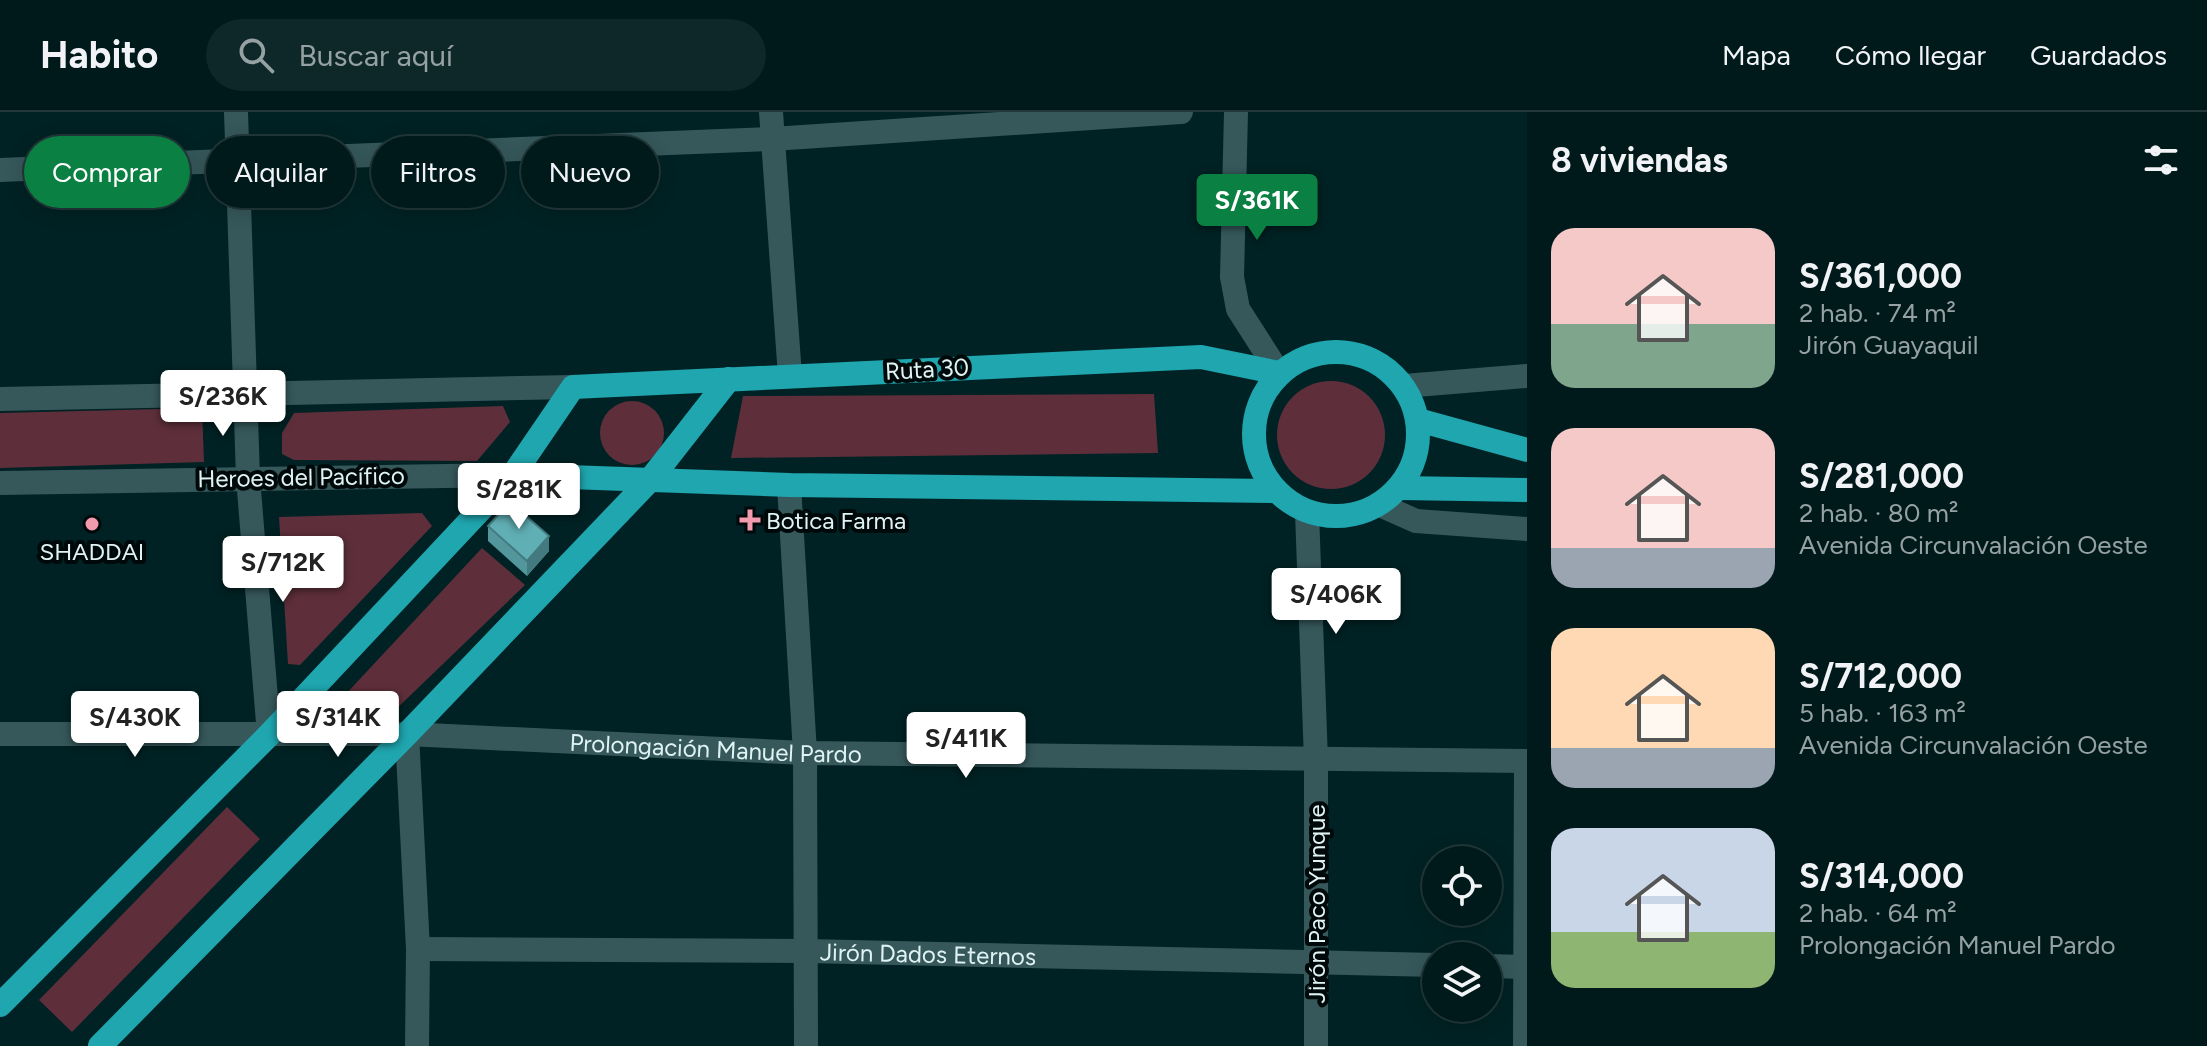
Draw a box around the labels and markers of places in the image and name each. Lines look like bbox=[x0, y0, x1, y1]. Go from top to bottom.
pin: S/361K bbox=[1192, 174, 1322, 242]
pin: S/236K bbox=[158, 370, 288, 438]
pin: S/281K bbox=[454, 463, 584, 531]
place label: Botica Farma bbox=[766, 506, 906, 535]
marker: Botica Farma bbox=[741, 511, 759, 529]
marker: SHADDAI bbox=[83, 515, 101, 533]
pin: S/712K bbox=[218, 536, 348, 604]
place label: SHADDAI bbox=[40, 537, 144, 566]
pin: S/406K bbox=[1271, 568, 1401, 636]
pin: S/430K bbox=[70, 691, 200, 759]
pin: S/314K bbox=[273, 691, 403, 759]
pin: S/411K bbox=[901, 712, 1031, 780]

